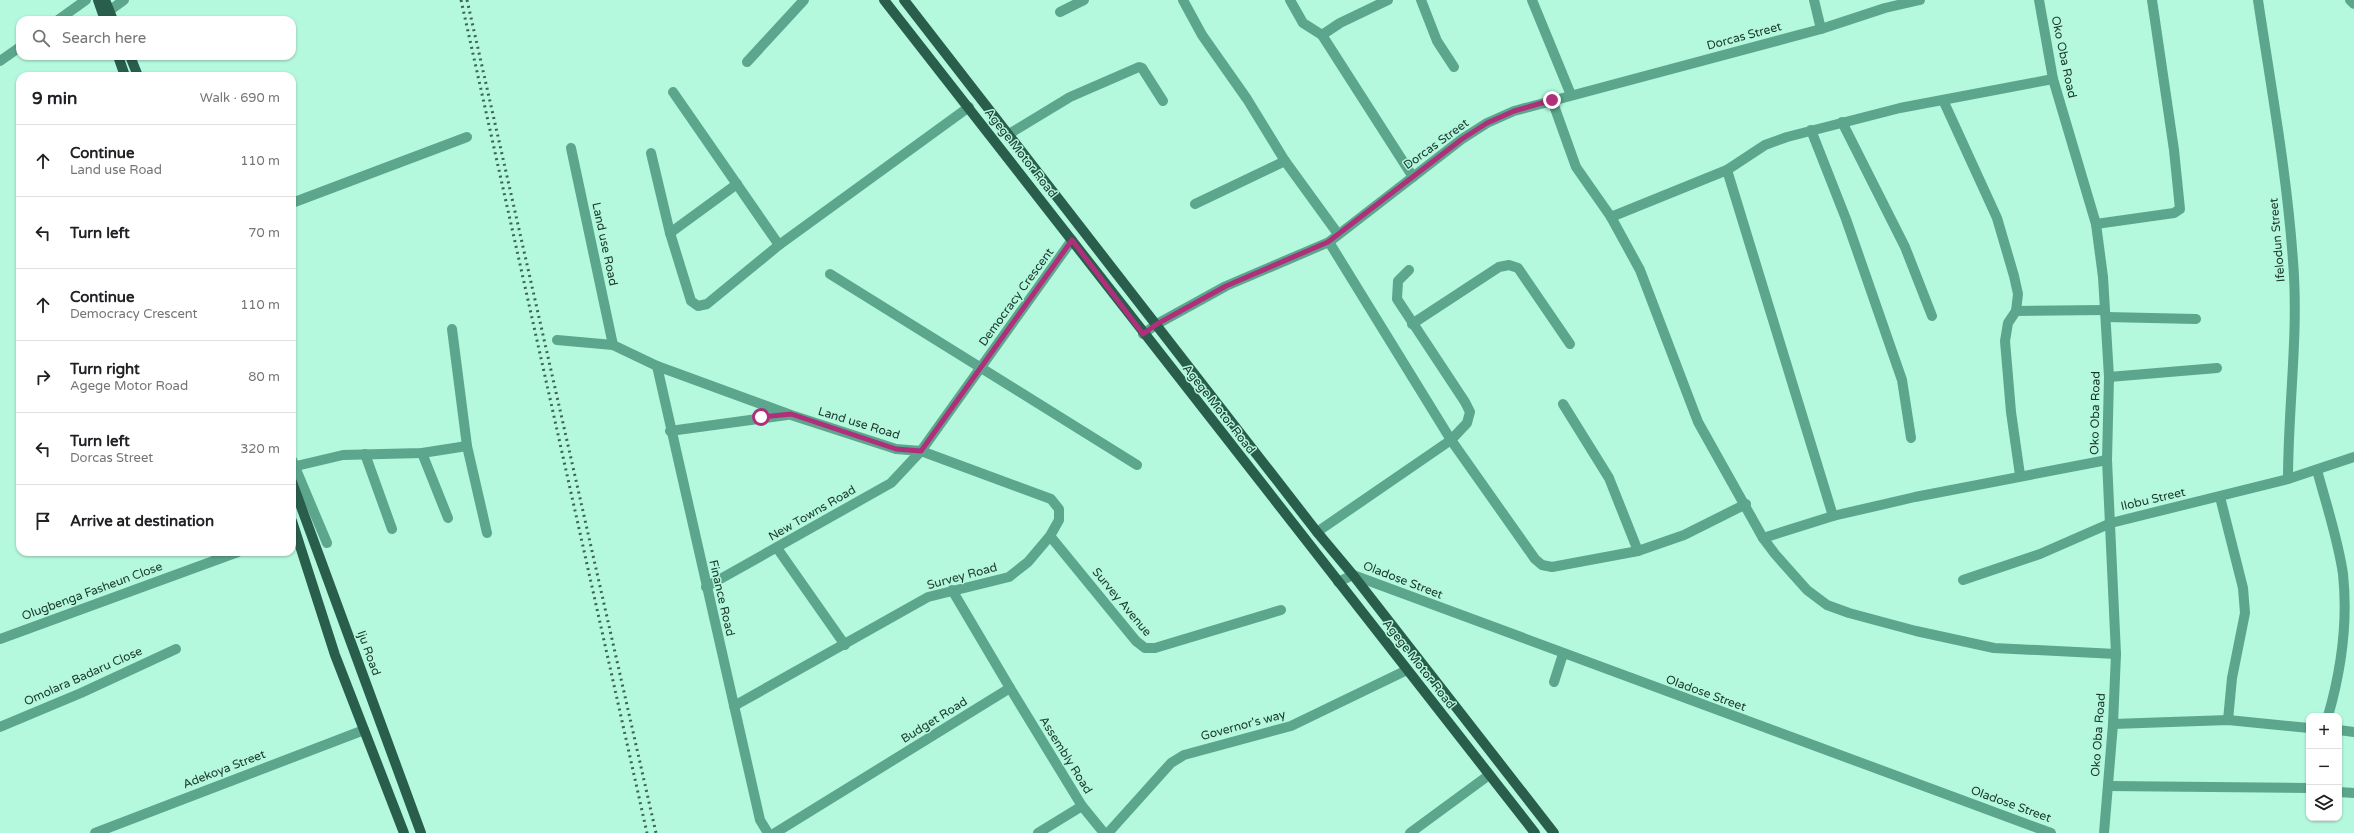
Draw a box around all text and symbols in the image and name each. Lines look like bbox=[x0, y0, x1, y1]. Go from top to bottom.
street label: Oko Oba Road bbox=[2048, 15, 2080, 99]
search box bbox=[16, 16, 296, 60]
street label: Dorcas Street bbox=[1705, 19, 1783, 53]
icon: search bbox=[30, 27, 52, 49]
text: Search here bbox=[62, 29, 146, 47]
text: 9 min bbox=[32, 88, 77, 109]
text: Walk · 690 m bbox=[200, 90, 280, 106]
route end bbox=[1543, 91, 1561, 109]
street label: Agege Motor Road bbox=[982, 106, 1060, 200]
street label: Dorcas Street bbox=[1401, 116, 1472, 172]
text: Continue bbox=[70, 144, 134, 162]
icon: ahead bbox=[32, 150, 54, 172]
text: 110 m bbox=[240, 153, 280, 169]
text: Land use Road bbox=[70, 162, 162, 178]
street label: Ifelodun Street bbox=[2266, 197, 2288, 283]
street label: Land use Road bbox=[589, 201, 621, 287]
icon: left bbox=[32, 222, 54, 244]
text: Turn left bbox=[70, 224, 130, 242]
text: 70 m bbox=[248, 225, 280, 241]
street label: Democracy Crescent bbox=[976, 245, 1056, 349]
text: Continue bbox=[70, 288, 134, 306]
icon: ahead bbox=[32, 294, 54, 316]
text: 110 m bbox=[240, 297, 280, 313]
text: Democracy Crescent bbox=[70, 306, 198, 322]
text: Turn right bbox=[70, 360, 140, 378]
street label: Agege Motor Road bbox=[1180, 362, 1258, 456]
icon: right bbox=[32, 366, 54, 388]
text: 80 m bbox=[248, 369, 280, 385]
street label: Oko Oba Road bbox=[2087, 371, 2103, 455]
text: Agege Motor Road bbox=[70, 378, 188, 394]
street label: Land use Road bbox=[816, 404, 902, 442]
route start bbox=[752, 408, 770, 426]
text: Turn left bbox=[70, 432, 130, 450]
icon: left bbox=[32, 438, 54, 460]
text: 320 m bbox=[240, 441, 280, 457]
text: Dorcas Street bbox=[70, 450, 153, 466]
street label: New Towns Road bbox=[766, 482, 858, 544]
street label: Ilobu Street bbox=[2119, 485, 2187, 513]
icon: arrive bbox=[32, 510, 54, 532]
text: Arrive at destination bbox=[70, 512, 214, 530]
street label: Finance Road bbox=[706, 558, 738, 638]
street label: Oladose Street bbox=[1361, 558, 1445, 602]
street label: Olugbenga Fasheun Close bbox=[20, 559, 164, 623]
street label: Survey Road bbox=[925, 560, 999, 592]
street label: Survey Avenue bbox=[1089, 565, 1155, 639]
street label: Agege Motor Road bbox=[1380, 617, 1458, 711]
street label: Iju Road bbox=[354, 629, 384, 677]
street label: Omolara Badaru Close bbox=[22, 644, 144, 708]
street label: Oladose Street bbox=[1664, 672, 1748, 714]
street label: Oko Oba Road bbox=[2088, 693, 2108, 777]
street label: Budget Road bbox=[898, 694, 970, 746]
street label: Governor's way bbox=[1199, 707, 1287, 743]
map controls bbox=[2306, 713, 2342, 821]
button: + bbox=[2306, 713, 2342, 749]
street label: Assembly Road bbox=[1037, 714, 1095, 796]
street label: Adekoya Street bbox=[181, 747, 268, 791]
button: − bbox=[2306, 749, 2342, 785]
street label: Oladose Street bbox=[1969, 783, 2053, 825]
button: layers bbox=[2306, 785, 2342, 821]

